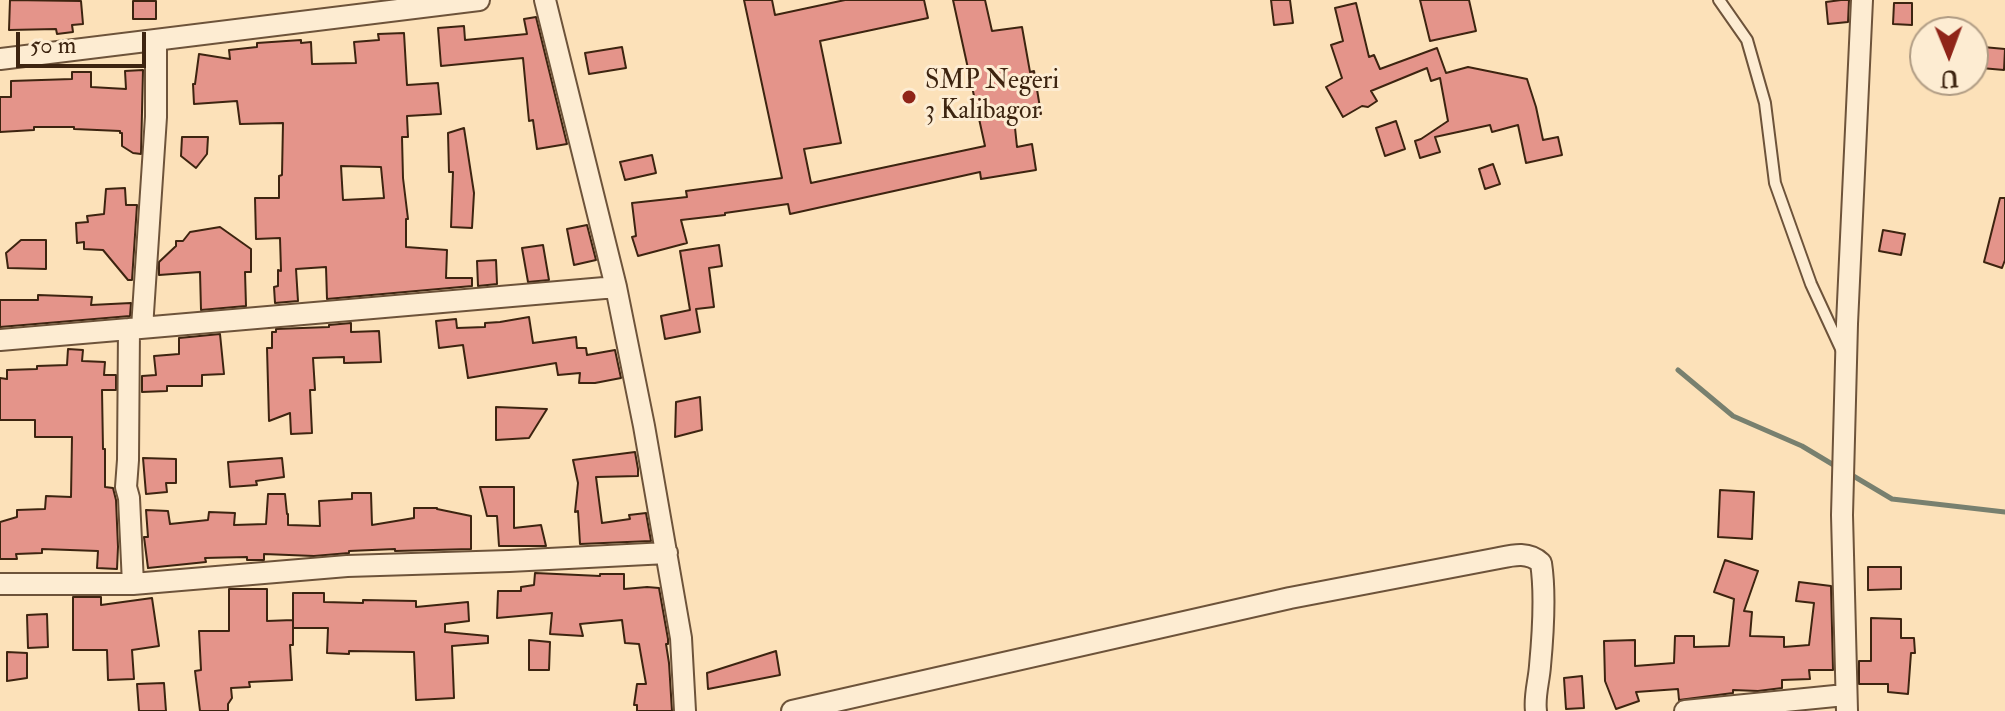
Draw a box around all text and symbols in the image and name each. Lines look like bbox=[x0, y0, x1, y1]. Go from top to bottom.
scale bar bbox=[20, 16, 150, 66]
north arrow bbox=[1909, 16, 1989, 96]
text: 50 m bbox=[30, 30, 76, 61]
text: U bbox=[1940, 64, 1959, 92]
place label: SMP Negeri 3 Kalibagor bbox=[925, 66, 1059, 128]
marker: SMP Negeri 3 Kalibagor bbox=[900, 88, 918, 106]

